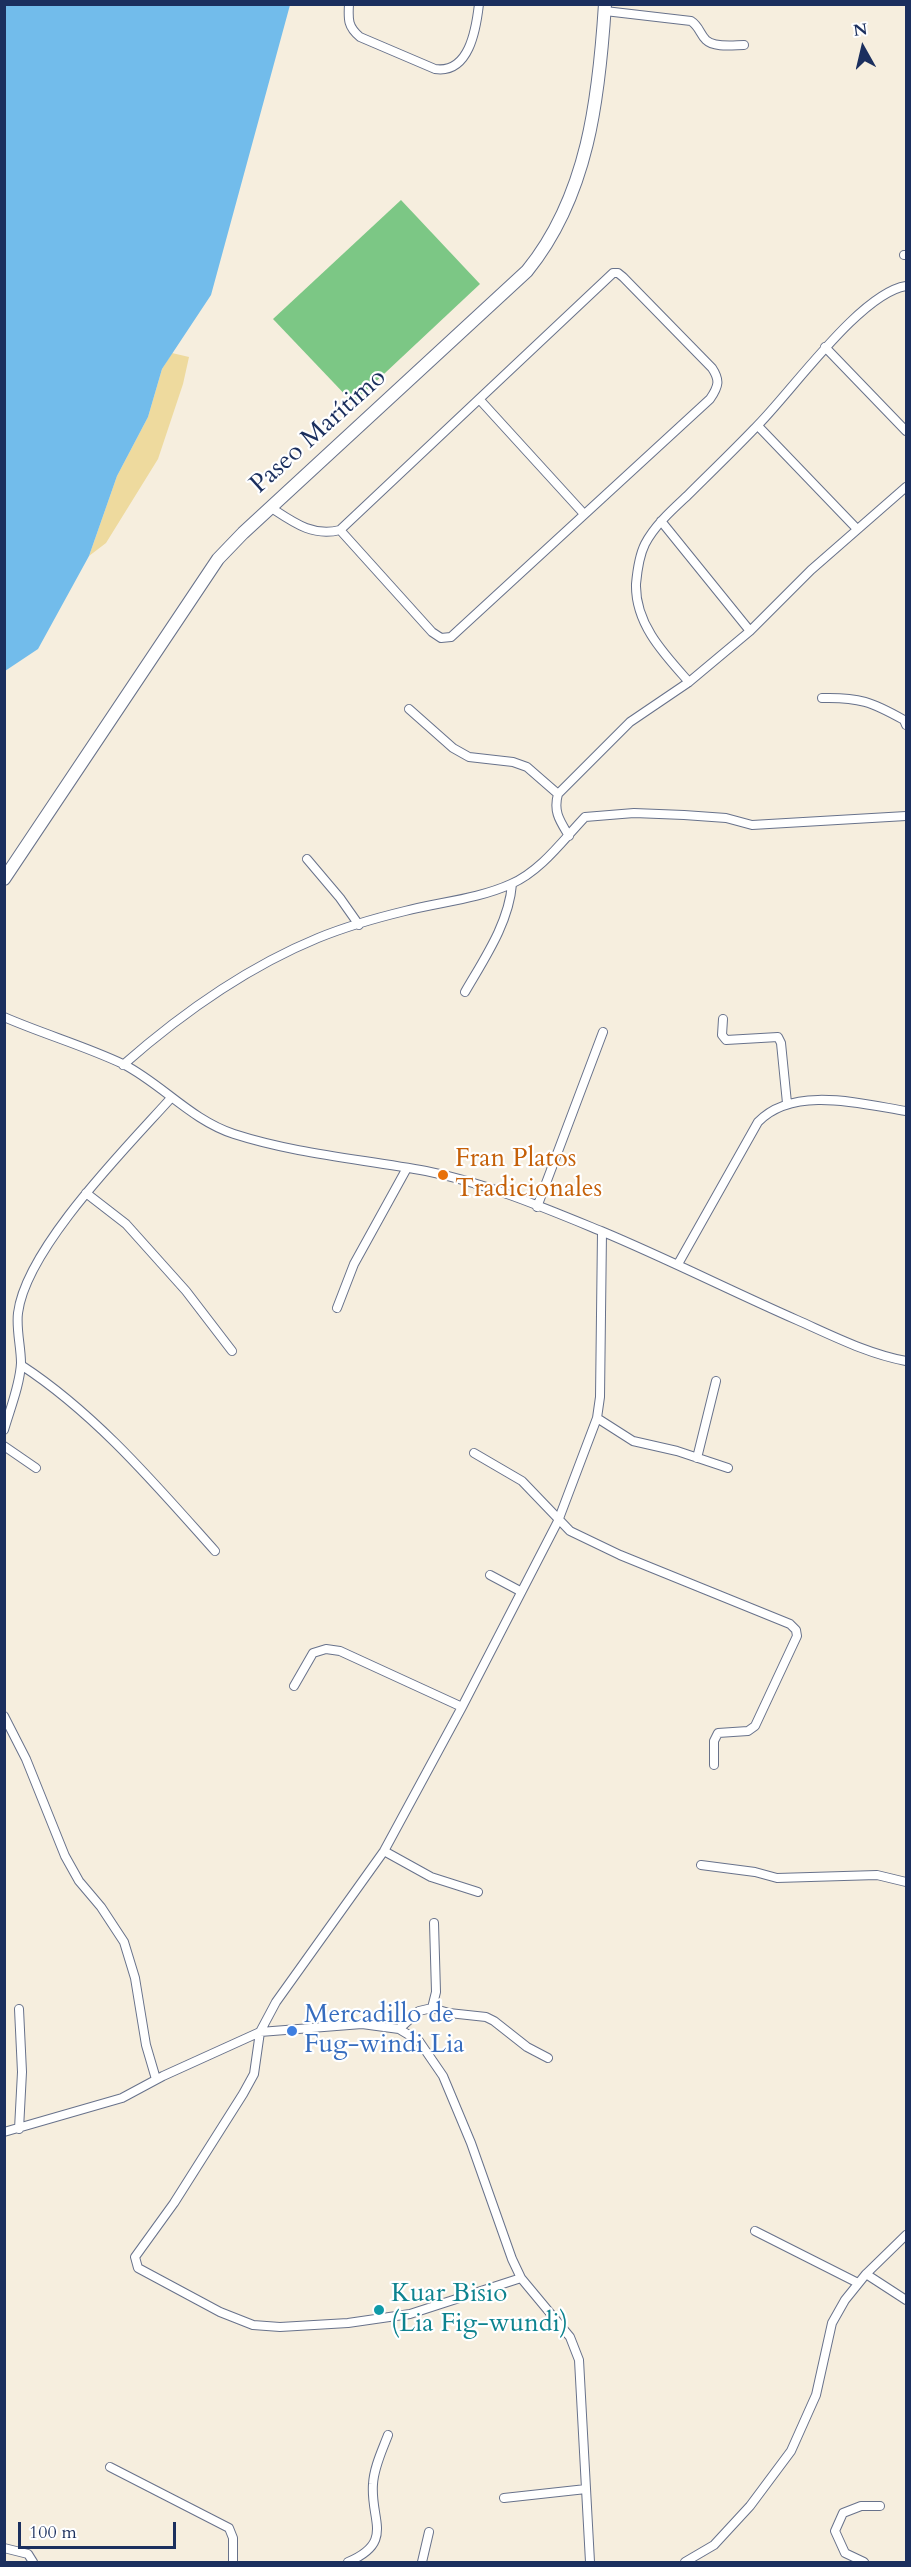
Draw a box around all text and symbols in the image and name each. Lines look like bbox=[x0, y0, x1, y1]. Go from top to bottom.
north arrow bbox=[833, 18, 893, 78]
text: N bbox=[852, 18, 869, 42]
street label: Paseo Marítimo bbox=[245, 363, 393, 501]
place label: Fran Platos Tradicionales bbox=[455, 1144, 602, 1206]
marker: Fran Platos Tradicionales bbox=[436, 1168, 450, 1182]
place label: Mercadillo de Fug-windi Lia bbox=[304, 2000, 465, 2062]
marker: Mercadillo de Fug-windi Lia bbox=[285, 2024, 299, 2038]
place label: Kuar Bisio (Lia Fig-wundi) bbox=[391, 2279, 568, 2340]
marker: Kuar Bisio (Lia Fig-wundi) bbox=[372, 2303, 386, 2317]
scale bar bbox=[21, 2510, 178, 2548]
text: 100 m bbox=[29, 2520, 77, 2545]

